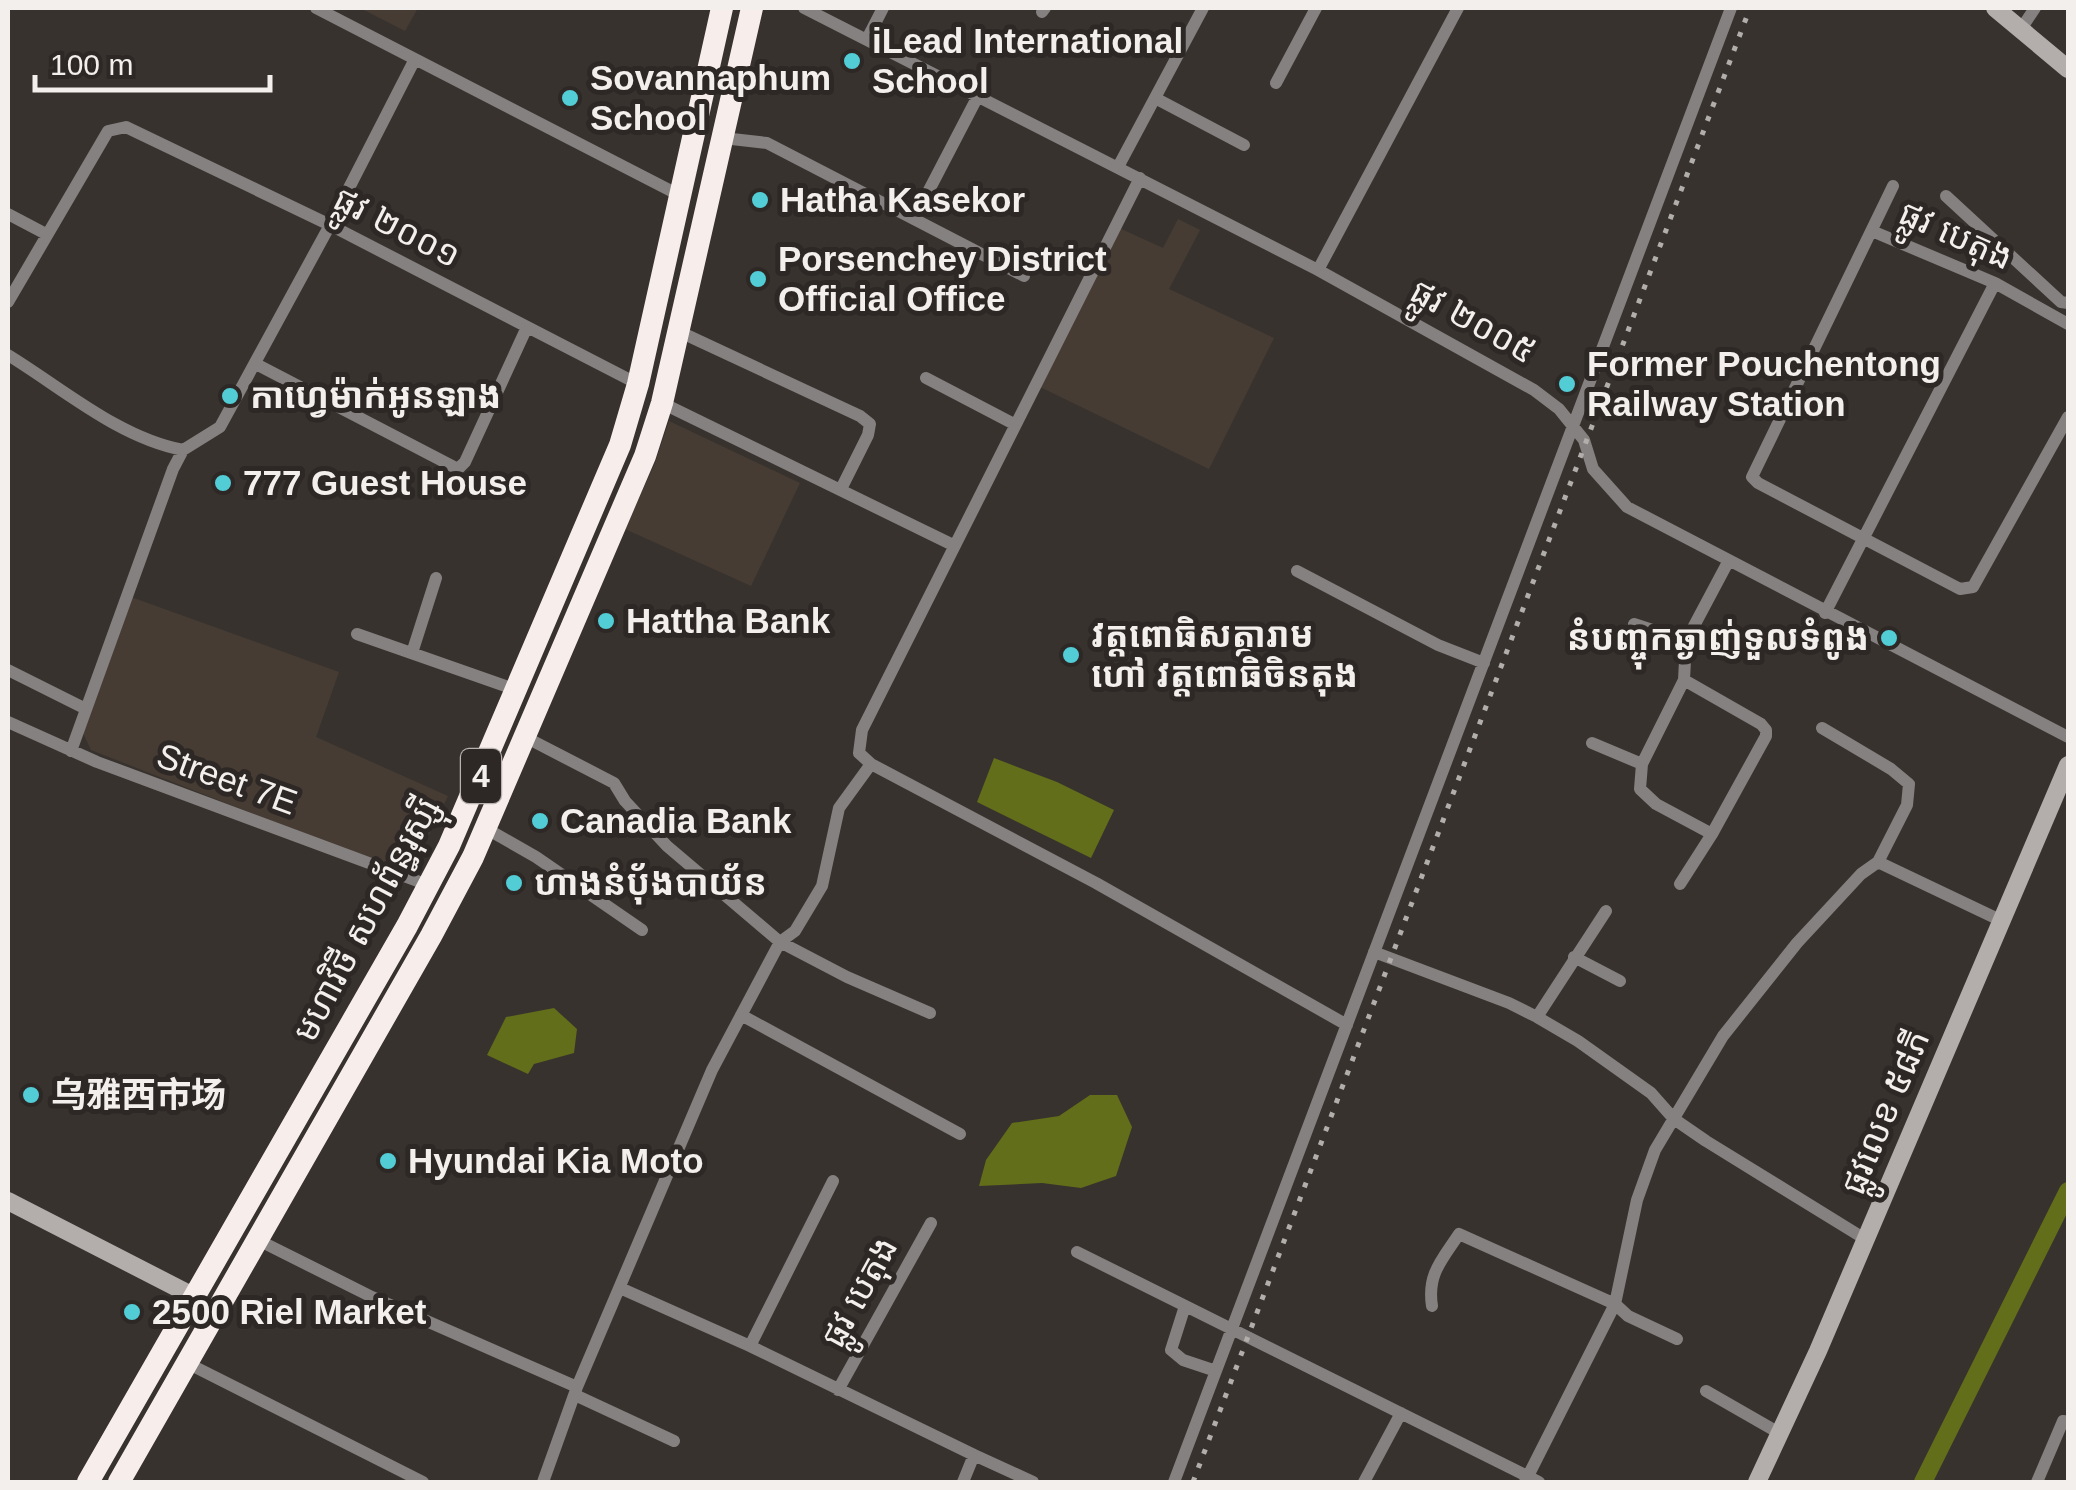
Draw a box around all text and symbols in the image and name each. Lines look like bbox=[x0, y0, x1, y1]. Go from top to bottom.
place label: iLead International School bbox=[872, 21, 1183, 100]
scale bar bbox=[35, 30, 270, 92]
text: 100 m bbox=[50, 48, 133, 81]
marker: iLead International School bbox=[841, 50, 863, 72]
place label: Sovannaphum School bbox=[590, 58, 831, 137]
marker: Sovannaphum School bbox=[559, 87, 581, 109]
street label: ផ្លូវ ២០០១ bbox=[322, 178, 467, 286]
place label: Hatha Kasekor bbox=[780, 180, 1025, 219]
marker: Hatha Kasekor bbox=[749, 189, 771, 211]
street label: ផ្លូវ បេតុង bbox=[1888, 192, 2019, 288]
place label: Porsenchey District Official Office bbox=[778, 239, 1107, 318]
marker: Porsenchey District Official Office bbox=[747, 268, 769, 290]
street label: ផ្លូវ ២០០៥ bbox=[1398, 270, 1542, 381]
place label: Former Pouchentong Railway Station bbox=[1587, 344, 1941, 423]
marker: Former Pouchentong Railway Station bbox=[1556, 373, 1578, 395]
place label: កាហ្វេម៉ាក់អូនឡាង bbox=[250, 376, 501, 418]
marker: កាហ្វេម៉ាក់អូនឡាង bbox=[219, 385, 241, 407]
place label: 777 Guest House bbox=[243, 463, 527, 502]
marker: 777 Guest House bbox=[212, 472, 234, 494]
place label: Hattha Bank bbox=[626, 601, 831, 640]
marker: Hattha Bank bbox=[595, 610, 617, 632]
place label: វត្តពោធិសត្តារាម ហៅ វត្តពោធិចិនតុង bbox=[1091, 615, 1358, 697]
place label: នំបញ្ចុកឆ្ងាញ់ទួលទំពូង bbox=[1567, 617, 1869, 670]
marker: នំបញ្ចុកឆ្ងាញ់ទួលទំពូង bbox=[1878, 627, 1900, 649]
marker: វត្តពោធិសត្តារាម ហៅ វត្តពោធិចិនតុង bbox=[1060, 644, 1082, 666]
street label: Street 7E bbox=[152, 735, 302, 822]
road number: 4 bbox=[461, 749, 501, 803]
street label: មហាវិថី សហព័ន្ធរុស្ស៊ី bbox=[283, 789, 456, 1053]
place label: Canadia Bank bbox=[560, 801, 792, 840]
marker: Canadia Bank bbox=[529, 810, 551, 832]
place label: ហាងនំបុ័ងបាយ័ន bbox=[534, 862, 767, 905]
marker: ហាងនំបុ័ងបាយ័ន bbox=[503, 872, 525, 894]
street label: ផ្លូវលេខ ៥៨ភី bbox=[1832, 1024, 1948, 1205]
place label: 乌雅西市场 bbox=[51, 1075, 226, 1114]
marker: 乌雅西市场 bbox=[20, 1084, 42, 1106]
place label: Hyundai Kia Moto bbox=[408, 1141, 704, 1180]
marker: Hyundai Kia Moto bbox=[377, 1150, 399, 1172]
street label: ផ្លូវ បេតុង bbox=[812, 1230, 916, 1360]
place label: 2500 Riel Market bbox=[152, 1292, 427, 1331]
marker: 2500 Riel Market bbox=[121, 1301, 143, 1323]

